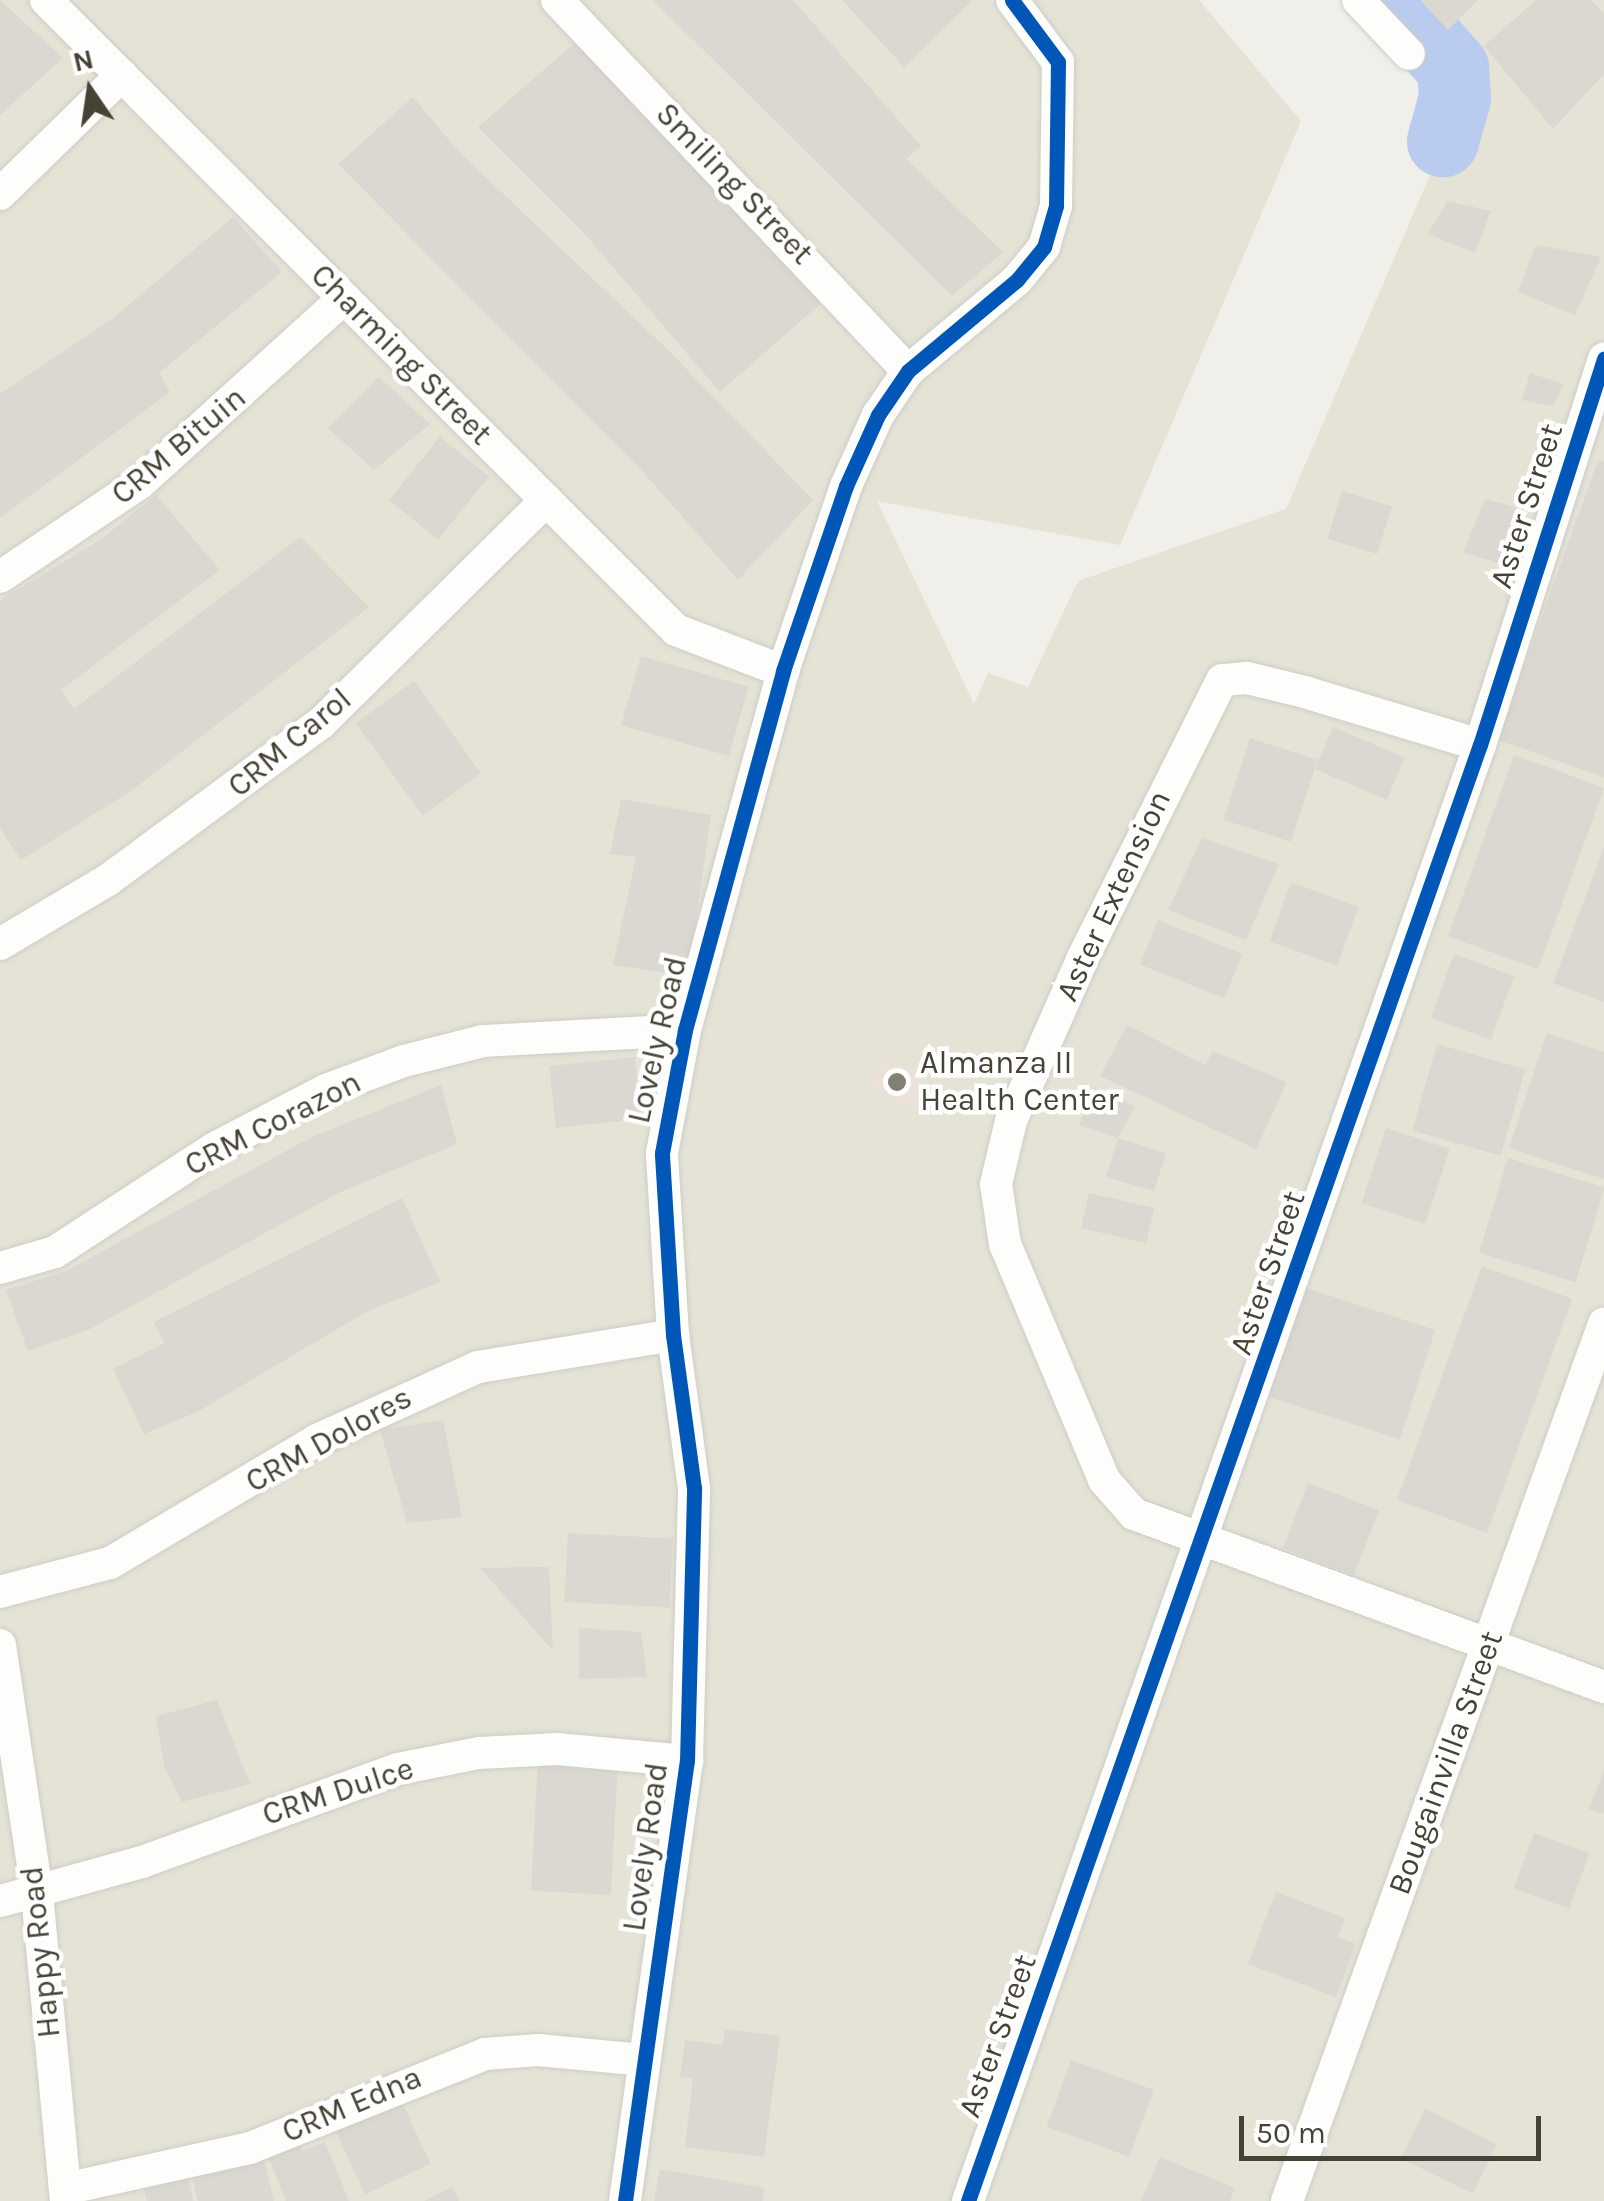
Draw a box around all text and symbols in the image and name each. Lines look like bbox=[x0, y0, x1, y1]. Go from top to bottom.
north arrow bbox=[40, 40, 140, 140]
text: N bbox=[70, 42, 97, 79]
street label: Smiling Street bbox=[647, 95, 821, 273]
street label: Charming Street bbox=[302, 256, 500, 454]
street label: CRM Bituin bbox=[104, 379, 254, 513]
street label: Aster Street bbox=[1482, 419, 1572, 593]
street label: CRM Carol bbox=[221, 680, 359, 806]
street label: Aster Extension bbox=[1048, 785, 1180, 1007]
street label: Lovely Road bbox=[620, 953, 696, 1127]
place label: Almanza II Health Center bbox=[920, 1045, 1119, 1120]
street label: CRM Corazon bbox=[179, 1063, 367, 1185]
marker: Almanza II Health Center bbox=[884, 1069, 910, 1095]
street label: Aster Street bbox=[1222, 1186, 1314, 1360]
street label: CRM Dolores bbox=[239, 1379, 419, 1501]
street label: Bougainvilla Street bbox=[1380, 1626, 1512, 1900]
street label: CRM Dulce bbox=[258, 1750, 418, 1834]
street label: Lovely Road bbox=[615, 1760, 677, 1934]
street label: Happy Road bbox=[13, 1864, 69, 2040]
street label: Aster Street bbox=[951, 1949, 1045, 2123]
street label: CRM Edna bbox=[276, 2058, 428, 2152]
scale bar bbox=[1244, 2096, 1546, 2158]
text: 50 m bbox=[1256, 2115, 1326, 2151]

